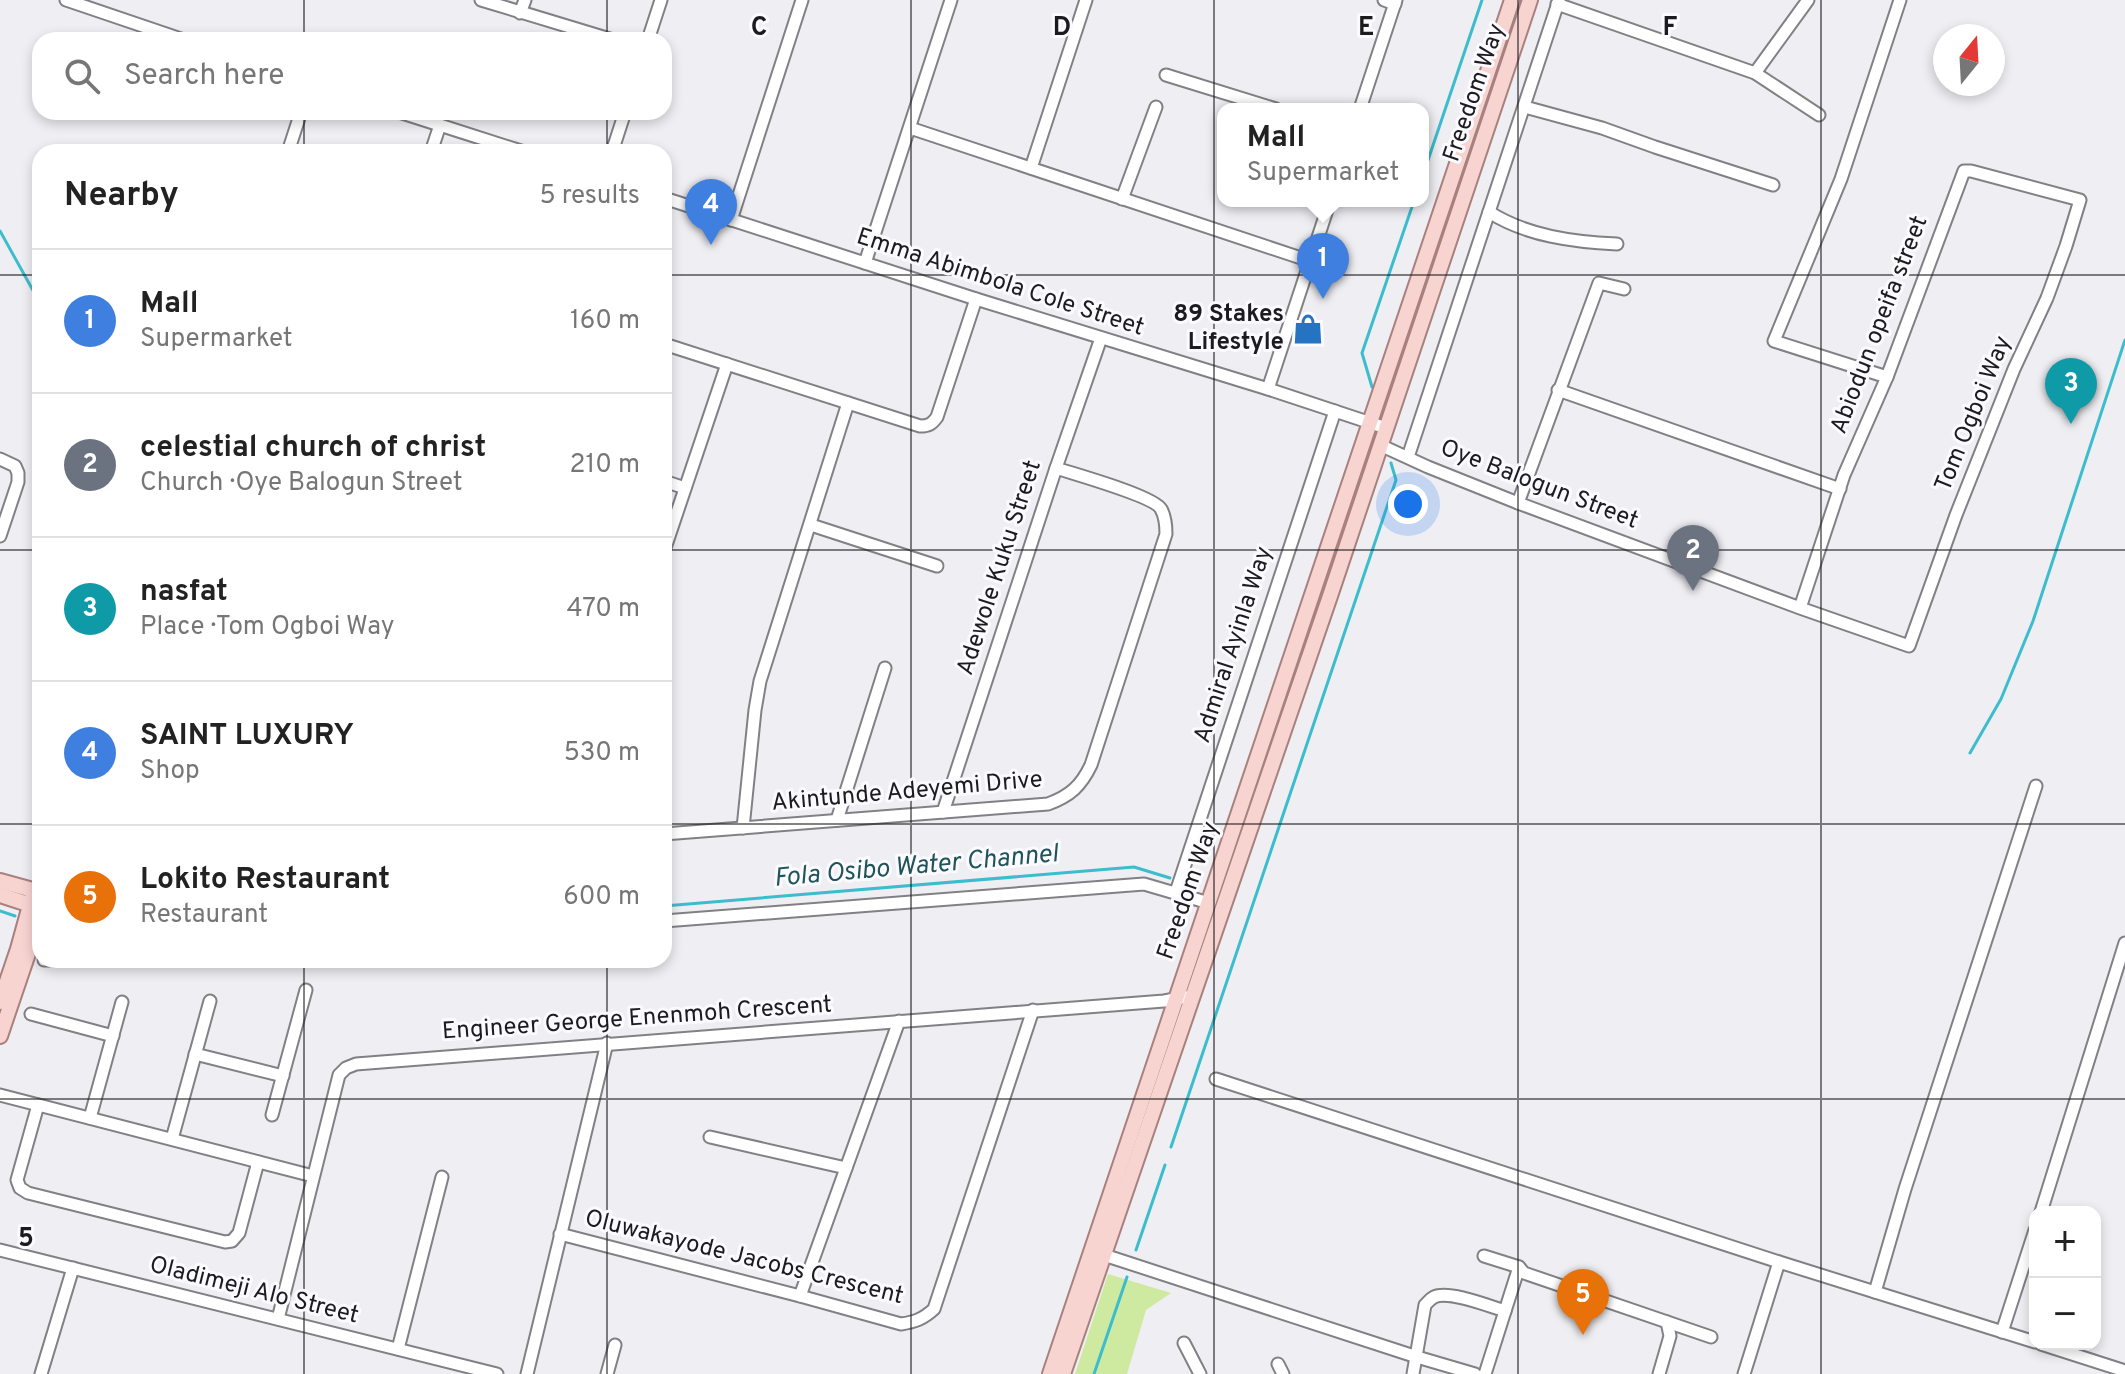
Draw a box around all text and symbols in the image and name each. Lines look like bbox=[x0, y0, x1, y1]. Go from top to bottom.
text: C bbox=[751, 12, 767, 45]
text: D bbox=[1053, 12, 1071, 45]
text: E bbox=[1358, 12, 1374, 45]
text: F bbox=[1663, 12, 1678, 45]
street label: Freedom Way bbox=[1437, 20, 1513, 166]
north arrow bbox=[1933, 24, 2005, 96]
search box bbox=[32, 32, 672, 120]
icon: search bbox=[60, 54, 104, 98]
text: Search here bbox=[124, 58, 284, 95]
popup bbox=[1217, 103, 1429, 207]
text: Mall bbox=[1247, 120, 1305, 157]
text: Supermarket bbox=[1247, 157, 1399, 190]
text: Nearby bbox=[64, 175, 179, 218]
pin: 4 bbox=[685, 179, 737, 245]
text: 5 results bbox=[539, 180, 640, 213]
street label: Abiodun opeifa street bbox=[1825, 212, 1935, 438]
street label: Emma Abimbola Cole Street bbox=[852, 222, 1148, 344]
pin: 1 bbox=[1297, 233, 1349, 299]
text: Mall bbox=[140, 286, 199, 323]
place label: 89 Stakes Lifestyle bbox=[1173, 300, 1284, 358]
text: 1 bbox=[85, 305, 95, 338]
text: 160 m bbox=[570, 305, 640, 338]
shop icon: 89 Stakes Lifestyle bbox=[1291, 312, 1325, 346]
text: Supermarket bbox=[140, 323, 292, 356]
street label: Tom Ogboi Way bbox=[1929, 332, 2019, 496]
pin: 3 bbox=[2045, 358, 2097, 424]
text: celestial church of christ bbox=[140, 430, 486, 467]
street label: Oye Balogun Street bbox=[1436, 433, 1642, 537]
text: 2 bbox=[82, 449, 98, 482]
text: 210 m bbox=[570, 449, 640, 482]
street label: Adewole Kuku Street bbox=[951, 457, 1049, 679]
text: Church · Oye Balogun Street bbox=[140, 467, 463, 500]
your location bbox=[1388, 484, 1428, 524]
pin: 2 bbox=[1667, 525, 1719, 591]
street label: Admiral Ayinla Way bbox=[1188, 543, 1280, 747]
text: nasfat bbox=[140, 574, 228, 611]
text: 3 bbox=[82, 593, 98, 626]
text: 470 m bbox=[566, 593, 640, 626]
text: Place · Tom Ogboi Way bbox=[140, 611, 395, 644]
text: SAINT LUXURY bbox=[140, 718, 354, 755]
text: 4 bbox=[82, 737, 98, 770]
text: 530 m bbox=[564, 737, 640, 770]
text: Shop bbox=[140, 755, 200, 788]
street label: Akintunde Adeyemi Drive bbox=[770, 765, 1044, 819]
street label: Freedom Way bbox=[1151, 818, 1227, 964]
water label: Fola Osibo Water Channel bbox=[773, 838, 1061, 896]
text: Lokito Restaurant bbox=[140, 862, 390, 899]
text: 5 bbox=[82, 881, 98, 914]
text: 600 m bbox=[563, 881, 640, 914]
text: Restaurant bbox=[140, 899, 268, 932]
street label: Engineer George Enenmoh Crescent bbox=[441, 990, 833, 1048]
street label: Oluwakayode Jacobs Crescent bbox=[582, 1204, 906, 1312]
map controls bbox=[2029, 1206, 2101, 1350]
button: + bbox=[2029, 1206, 2101, 1278]
text: 5 bbox=[18, 1223, 34, 1256]
street label: Oladimeji Alo Street bbox=[146, 1250, 362, 1332]
pin: 5 bbox=[1557, 1269, 1609, 1335]
button: − bbox=[2029, 1278, 2101, 1350]

